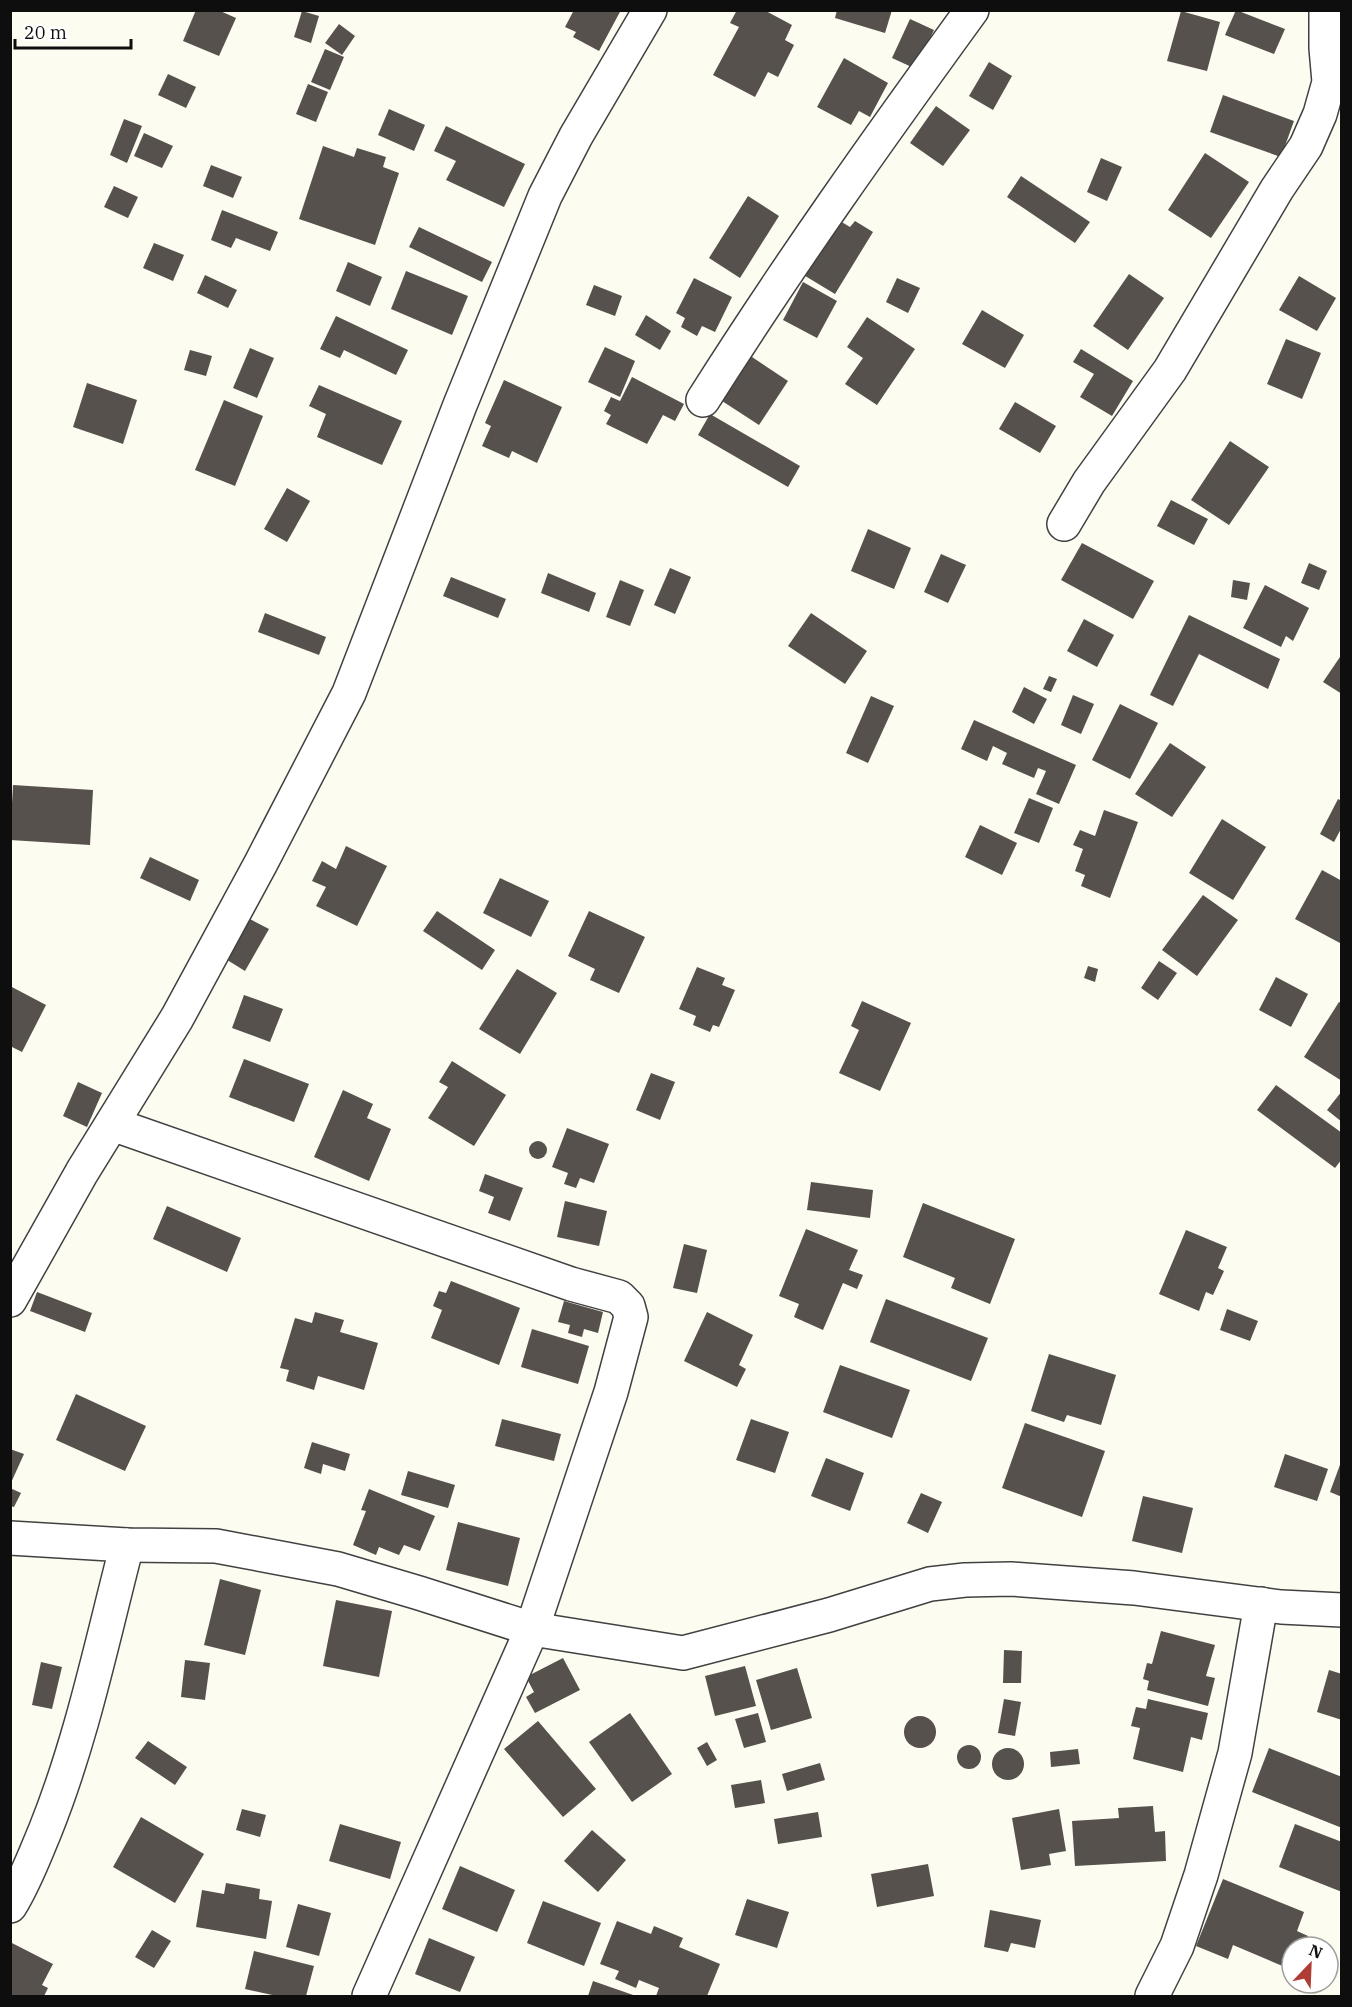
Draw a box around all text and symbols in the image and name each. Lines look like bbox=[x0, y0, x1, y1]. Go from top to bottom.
scale bar bbox=[15, 12, 130, 50]
text: 20 m bbox=[24, 21, 67, 44]
north arrow bbox=[1280, 1935, 1340, 1995]
text: N bbox=[1306, 1940, 1326, 1963]

